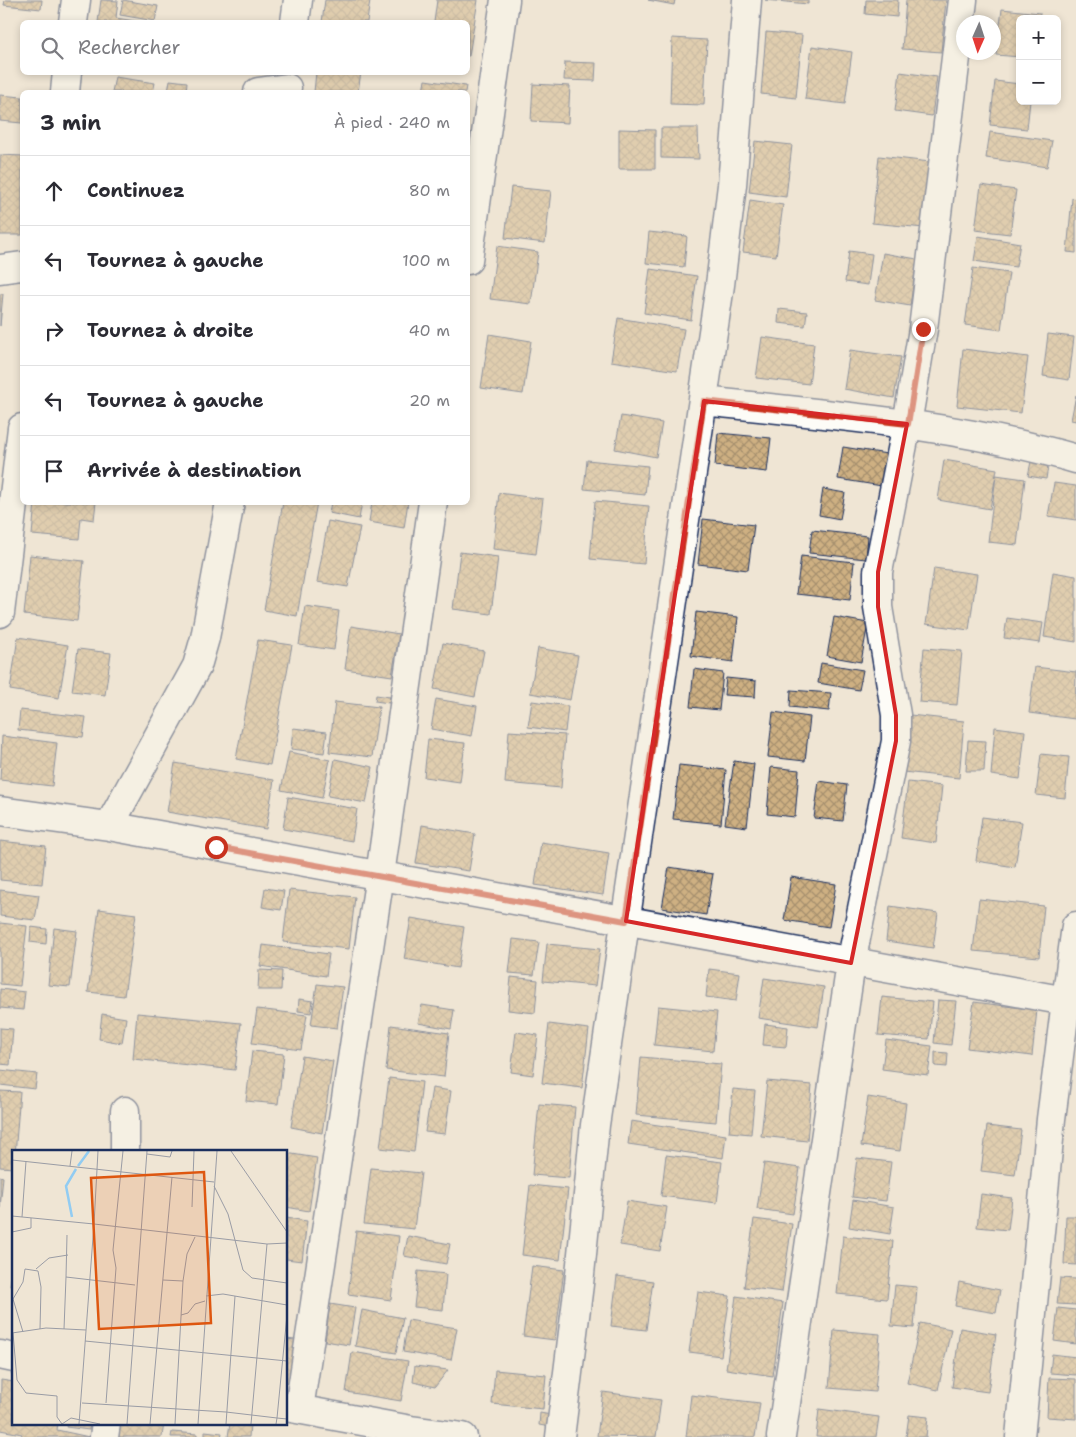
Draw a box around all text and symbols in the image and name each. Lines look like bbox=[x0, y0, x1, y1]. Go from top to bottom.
north arrow bbox=[956, 15, 1001, 60]
map controls bbox=[1016, 15, 1061, 105]
button: + bbox=[1016, 15, 1061, 60]
search box bbox=[20, 20, 470, 75]
icon: search bbox=[38, 34, 66, 62]
text: Rechercher bbox=[78, 35, 181, 60]
button: − bbox=[1016, 60, 1061, 105]
text: 3 min bbox=[40, 109, 101, 137]
text: À pied · 240 m bbox=[334, 112, 450, 133]
icon: ahead bbox=[40, 177, 68, 205]
text: Continuez bbox=[87, 178, 185, 203]
text: 80 m bbox=[409, 180, 450, 201]
icon: left bbox=[40, 247, 68, 275]
text: Tournez à gauche bbox=[87, 248, 264, 273]
text: 100 m bbox=[402, 250, 450, 271]
icon: right bbox=[40, 317, 68, 345]
text: Tournez à droite bbox=[87, 318, 254, 343]
route end bbox=[912, 318, 935, 341]
text: 40 m bbox=[408, 320, 450, 341]
icon: left bbox=[40, 387, 68, 415]
text: Tournez à gauche bbox=[87, 388, 264, 413]
text: 20 m bbox=[409, 390, 450, 411]
icon: arrive bbox=[40, 457, 68, 485]
text: Arrivée à destination bbox=[87, 458, 301, 483]
route start bbox=[205, 836, 228, 859]
inset map bbox=[12, 1150, 288, 1424]

